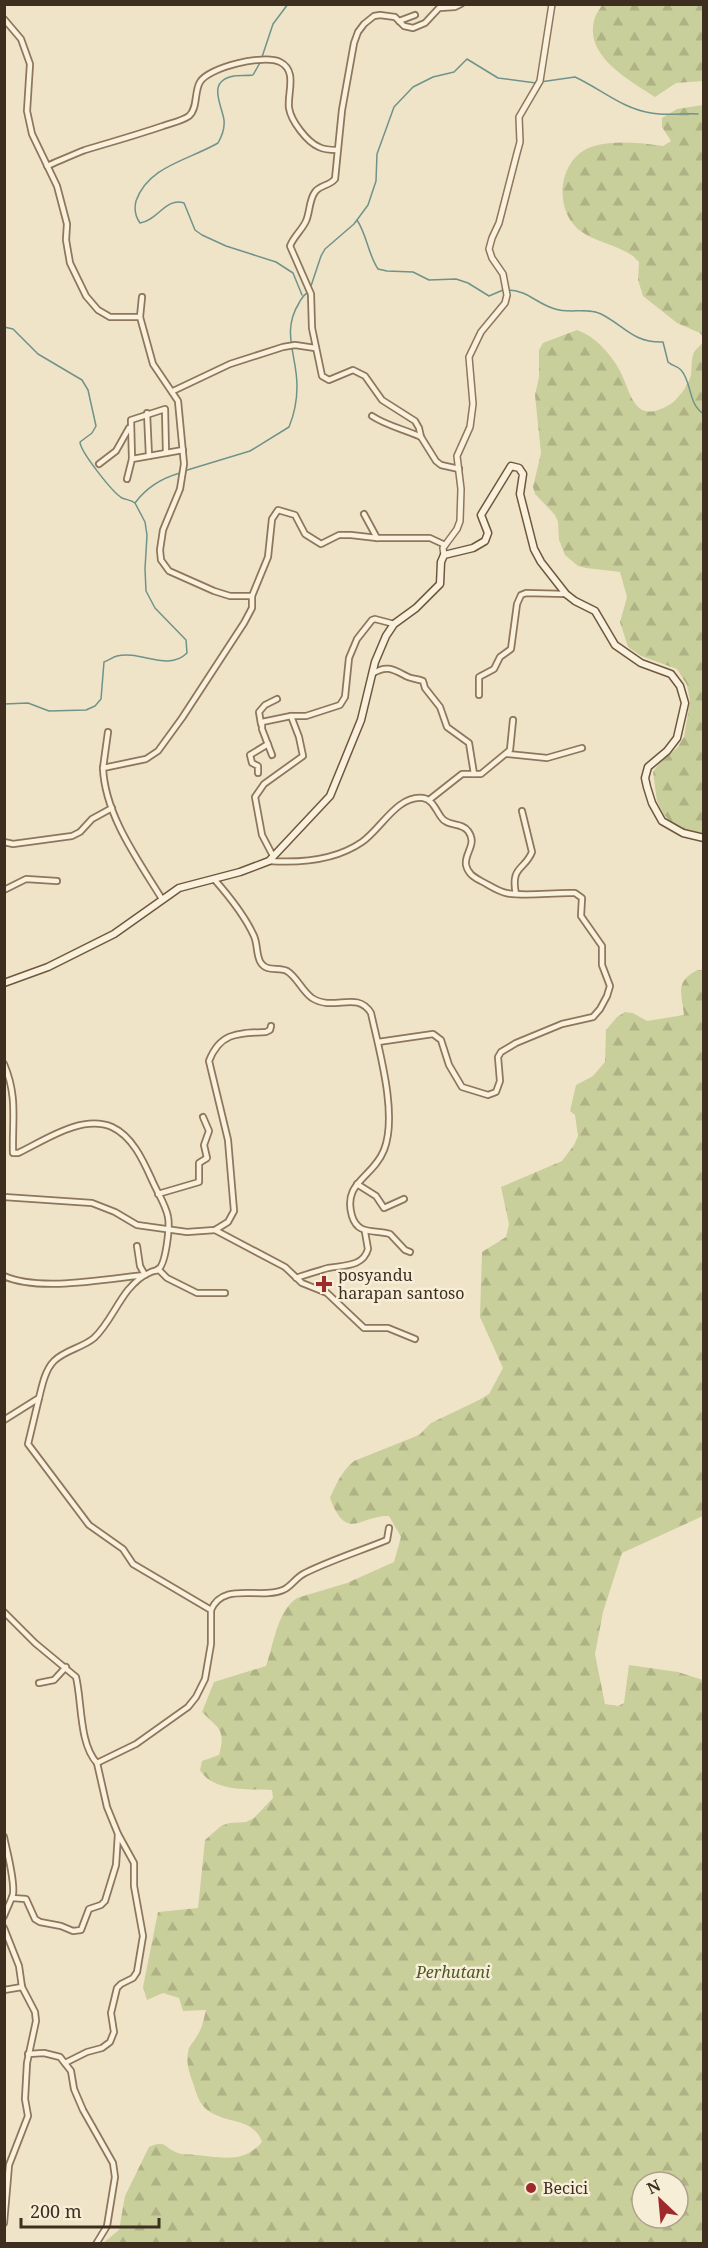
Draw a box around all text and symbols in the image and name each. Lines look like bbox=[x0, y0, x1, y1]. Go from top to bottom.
place label: posyandu harapan santoso bbox=[338, 1264, 465, 1304]
marker: posyandu harapan santoso bbox=[315, 1275, 333, 1293]
park label: Perhutani bbox=[415, 1961, 490, 1983]
north arrow bbox=[630, 2170, 690, 2230]
text: N bbox=[643, 2174, 664, 2199]
place label: Becici bbox=[543, 2177, 588, 2199]
marker: Becici bbox=[524, 2181, 538, 2195]
scale bar bbox=[21, 2191, 159, 2229]
text: 200 m bbox=[30, 2199, 82, 2223]

